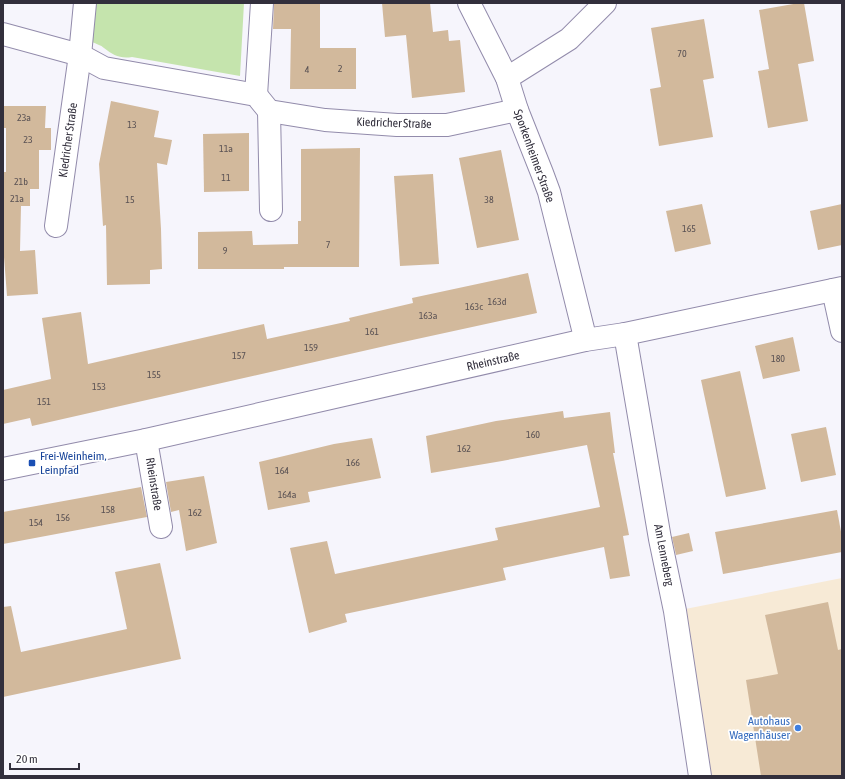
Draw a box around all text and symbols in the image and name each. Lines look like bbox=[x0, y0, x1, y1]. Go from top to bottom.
house number: 70 bbox=[677, 48, 687, 59]
house number: 2 bbox=[338, 63, 343, 74]
house number: 4 bbox=[305, 64, 310, 75]
street label: Kiedricher Straße bbox=[56, 102, 80, 178]
street label: Sporkenheimer Straße bbox=[511, 108, 557, 204]
house number: 23a bbox=[17, 112, 31, 123]
street label: Kiedricher Straße bbox=[356, 115, 432, 131]
house number: 13 bbox=[127, 119, 137, 130]
house number: 23 bbox=[23, 134, 33, 145]
house number: 11a bbox=[219, 143, 233, 154]
house number: 11 bbox=[221, 172, 231, 183]
house number: 21b bbox=[14, 176, 28, 187]
house number: 21a bbox=[10, 193, 24, 204]
house number: 15 bbox=[125, 194, 135, 205]
house number: 38 bbox=[484, 194, 494, 205]
house number: 165 bbox=[682, 223, 696, 234]
house number: 7 bbox=[326, 239, 331, 250]
house number: 9 bbox=[223, 245, 228, 256]
house number: 163d bbox=[488, 296, 507, 307]
house number: 163c bbox=[465, 301, 483, 312]
house number: 163a bbox=[419, 310, 438, 321]
house number: 161 bbox=[365, 326, 379, 337]
house number: 159 bbox=[304, 342, 318, 353]
street label: Rheinstraße bbox=[465, 348, 521, 374]
house number: 157 bbox=[232, 350, 246, 361]
house number: 180 bbox=[771, 353, 785, 364]
house number: 155 bbox=[147, 369, 161, 380]
house number: 153 bbox=[92, 381, 106, 392]
house number: 151 bbox=[37, 396, 51, 407]
house number: 160 bbox=[526, 429, 540, 440]
house number: 162 bbox=[457, 443, 471, 454]
place label: Frei-Weinheim, Leinpfad bbox=[40, 449, 107, 477]
street label: Rheinstraße bbox=[143, 456, 165, 512]
house number: 166 bbox=[346, 457, 360, 468]
marker: Frei-Weinheim, Leinpfad bbox=[27, 458, 37, 468]
house number: 164 bbox=[275, 465, 289, 476]
house number: 164a bbox=[278, 489, 297, 500]
house number: 158 bbox=[101, 504, 115, 515]
house number: 162 bbox=[188, 507, 202, 518]
house number: 156 bbox=[56, 512, 70, 523]
house number: 154 bbox=[29, 517, 43, 528]
street label: Am Lenneberg bbox=[651, 523, 677, 588]
place label: Autohaus Wagenhäuser bbox=[729, 714, 790, 742]
marker: Autohaus Wagenhäuser bbox=[793, 723, 803, 733]
scale bar bbox=[10, 745, 79, 771]
text: 20 m bbox=[16, 752, 38, 766]

